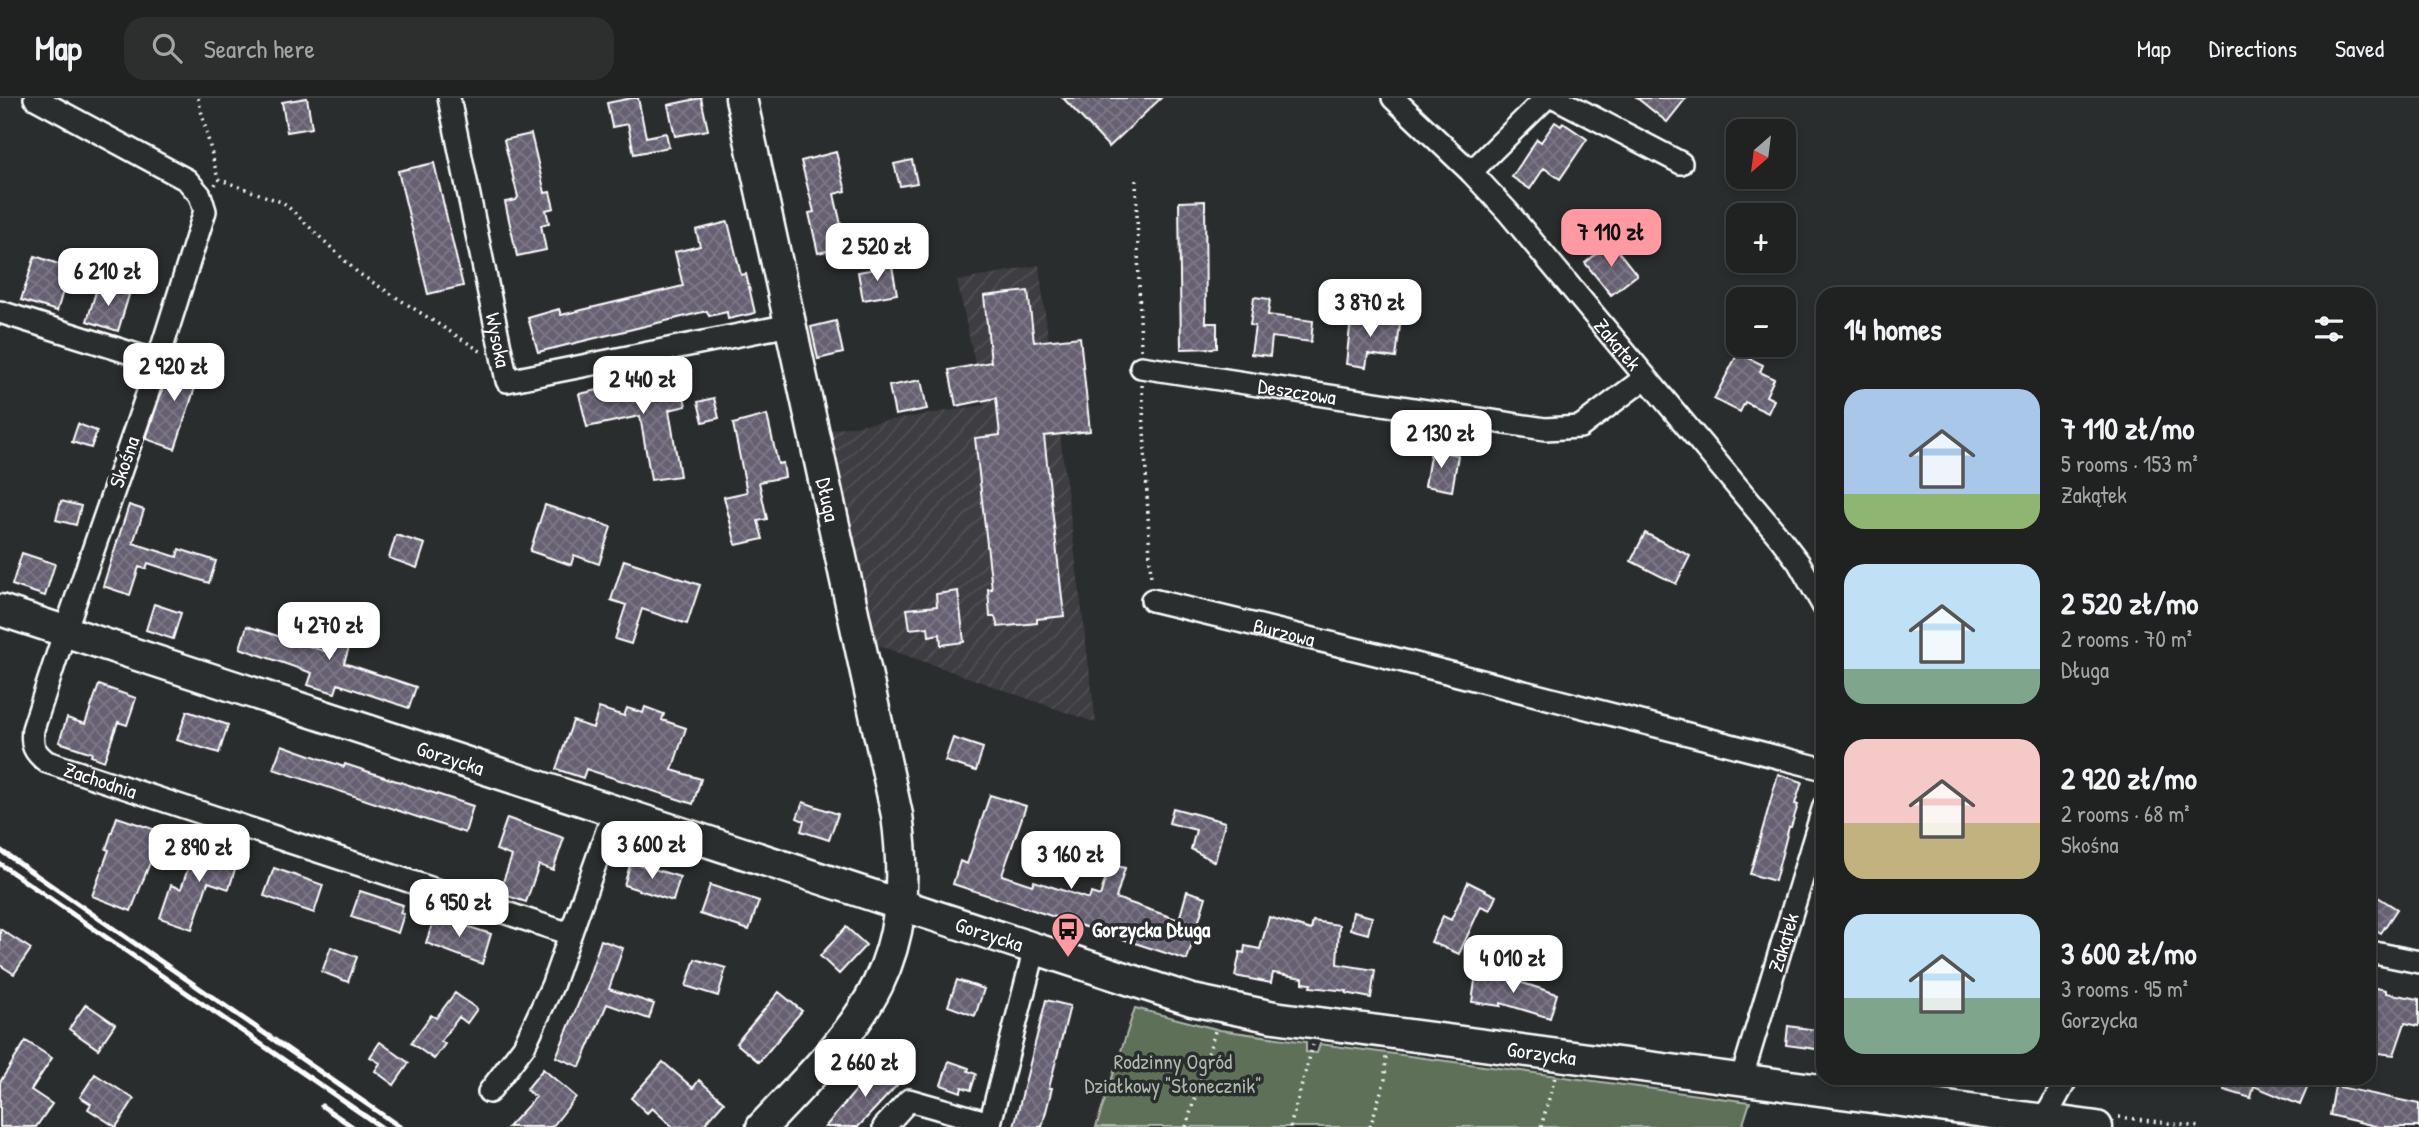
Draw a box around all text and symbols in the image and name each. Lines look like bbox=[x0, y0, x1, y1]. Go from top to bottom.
search box bbox=[124, 17, 614, 80]
text: Map bbox=[35, 26, 82, 70]
icon: search bbox=[148, 29, 186, 67]
text: Search here bbox=[204, 31, 315, 66]
text: Map bbox=[2137, 32, 2171, 64]
text: Directions bbox=[2209, 32, 2297, 64]
text: Saved bbox=[2335, 32, 2384, 64]
north arrow bbox=[1726, 119, 1796, 189]
map controls bbox=[1726, 119, 1796, 357]
button: + bbox=[1726, 203, 1796, 273]
pin: 7 110 zł bbox=[1539, 209, 1683, 269]
text: 7 110 zł bbox=[1577, 216, 1645, 247]
pin: 2 520 zł bbox=[805, 223, 949, 283]
text: 2 520 zł bbox=[842, 230, 912, 261]
pin: 6 210 zł bbox=[36, 248, 180, 308]
text: 6 210 zł bbox=[74, 255, 142, 286]
pin: 3 870 zł bbox=[1298, 280, 1442, 339]
text: 3 870 zł bbox=[1334, 286, 1406, 317]
button: − bbox=[1726, 287, 1796, 357]
text: 14 homes bbox=[1844, 309, 1942, 349]
street label: Wysoka bbox=[479, 310, 518, 370]
icon: filters bbox=[2310, 310, 2348, 348]
street label: Zakątek bbox=[1588, 312, 1649, 377]
pin: 2 920 zł bbox=[102, 344, 246, 403]
text: 2 920 zł bbox=[139, 350, 209, 381]
pin: 2 440 zł bbox=[571, 356, 715, 416]
text: 2 440 zł bbox=[609, 363, 677, 394]
street label: Deszczowa bbox=[1256, 371, 1338, 411]
text: 7 110 zł/mo bbox=[2061, 408, 2194, 448]
pin: 2 130 zł bbox=[1369, 410, 1513, 470]
text: 2 130 zł bbox=[1407, 417, 1475, 448]
icon: home bbox=[1900, 417, 1984, 501]
street label: Skośna bbox=[102, 432, 146, 492]
text: 5 rooms · 153 m² bbox=[2061, 448, 2198, 479]
street label: Długa bbox=[810, 475, 847, 524]
text: Zakątek bbox=[2061, 479, 2127, 510]
text: 2 520 zł/mo bbox=[2061, 583, 2198, 623]
icon: home bbox=[1900, 592, 1984, 676]
pin: 4 270 zł bbox=[257, 602, 401, 662]
text: 4 270 zł bbox=[294, 609, 364, 640]
street label: Burzowa bbox=[1250, 610, 1318, 653]
text: 2 rooms · 70 m² bbox=[2061, 623, 2192, 654]
text: Długa bbox=[2061, 654, 2109, 685]
street label: Gorzycka bbox=[413, 733, 488, 782]
street label: Zachodnia bbox=[61, 754, 141, 805]
text: 2 920 zł/mo bbox=[2061, 758, 2197, 798]
icon: home bbox=[1900, 767, 1984, 851]
text: 2 rooms · 68 m² bbox=[2061, 798, 2189, 829]
pin: 3 600 zł bbox=[580, 822, 724, 881]
pin: 2 890 zł bbox=[127, 824, 271, 884]
text: 3 600 zł bbox=[617, 828, 687, 859]
text: Skośna bbox=[2061, 829, 2119, 860]
text: 2 890 zł bbox=[165, 831, 233, 862]
pin: 3 160 zł bbox=[999, 832, 1143, 891]
text: 3 160 zł bbox=[1037, 838, 1105, 869]
pin: 6 950 zł bbox=[387, 880, 531, 939]
text: 6 950 zł bbox=[426, 886, 492, 917]
street label: Gorzycka bbox=[952, 909, 1027, 958]
street label: Zakątek bbox=[1760, 909, 1805, 975]
bus stop icon: Gorzycka Długa bbox=[1049, 910, 1087, 959]
place label: Gorzycka Długa bbox=[1092, 915, 1211, 945]
text: 3 600 zł/mo bbox=[2061, 933, 2197, 973]
pin: 4 010 zł bbox=[1441, 936, 1585, 995]
text: 4 010 zł bbox=[1480, 942, 1546, 973]
icon: home bbox=[1900, 942, 1984, 1026]
text: 3 rooms · 95 m² bbox=[2061, 973, 2188, 1004]
text: Gorzycka bbox=[2061, 1004, 2137, 1035]
street label: Gorzycka bbox=[1505, 1034, 1578, 1072]
pin: 2 660 zł bbox=[793, 1040, 937, 1099]
text: 2 660 zł bbox=[831, 1046, 899, 1077]
park label: Rodzinny Ogród Działkowy "Słonecznik" bbox=[1084, 1047, 1262, 1100]

